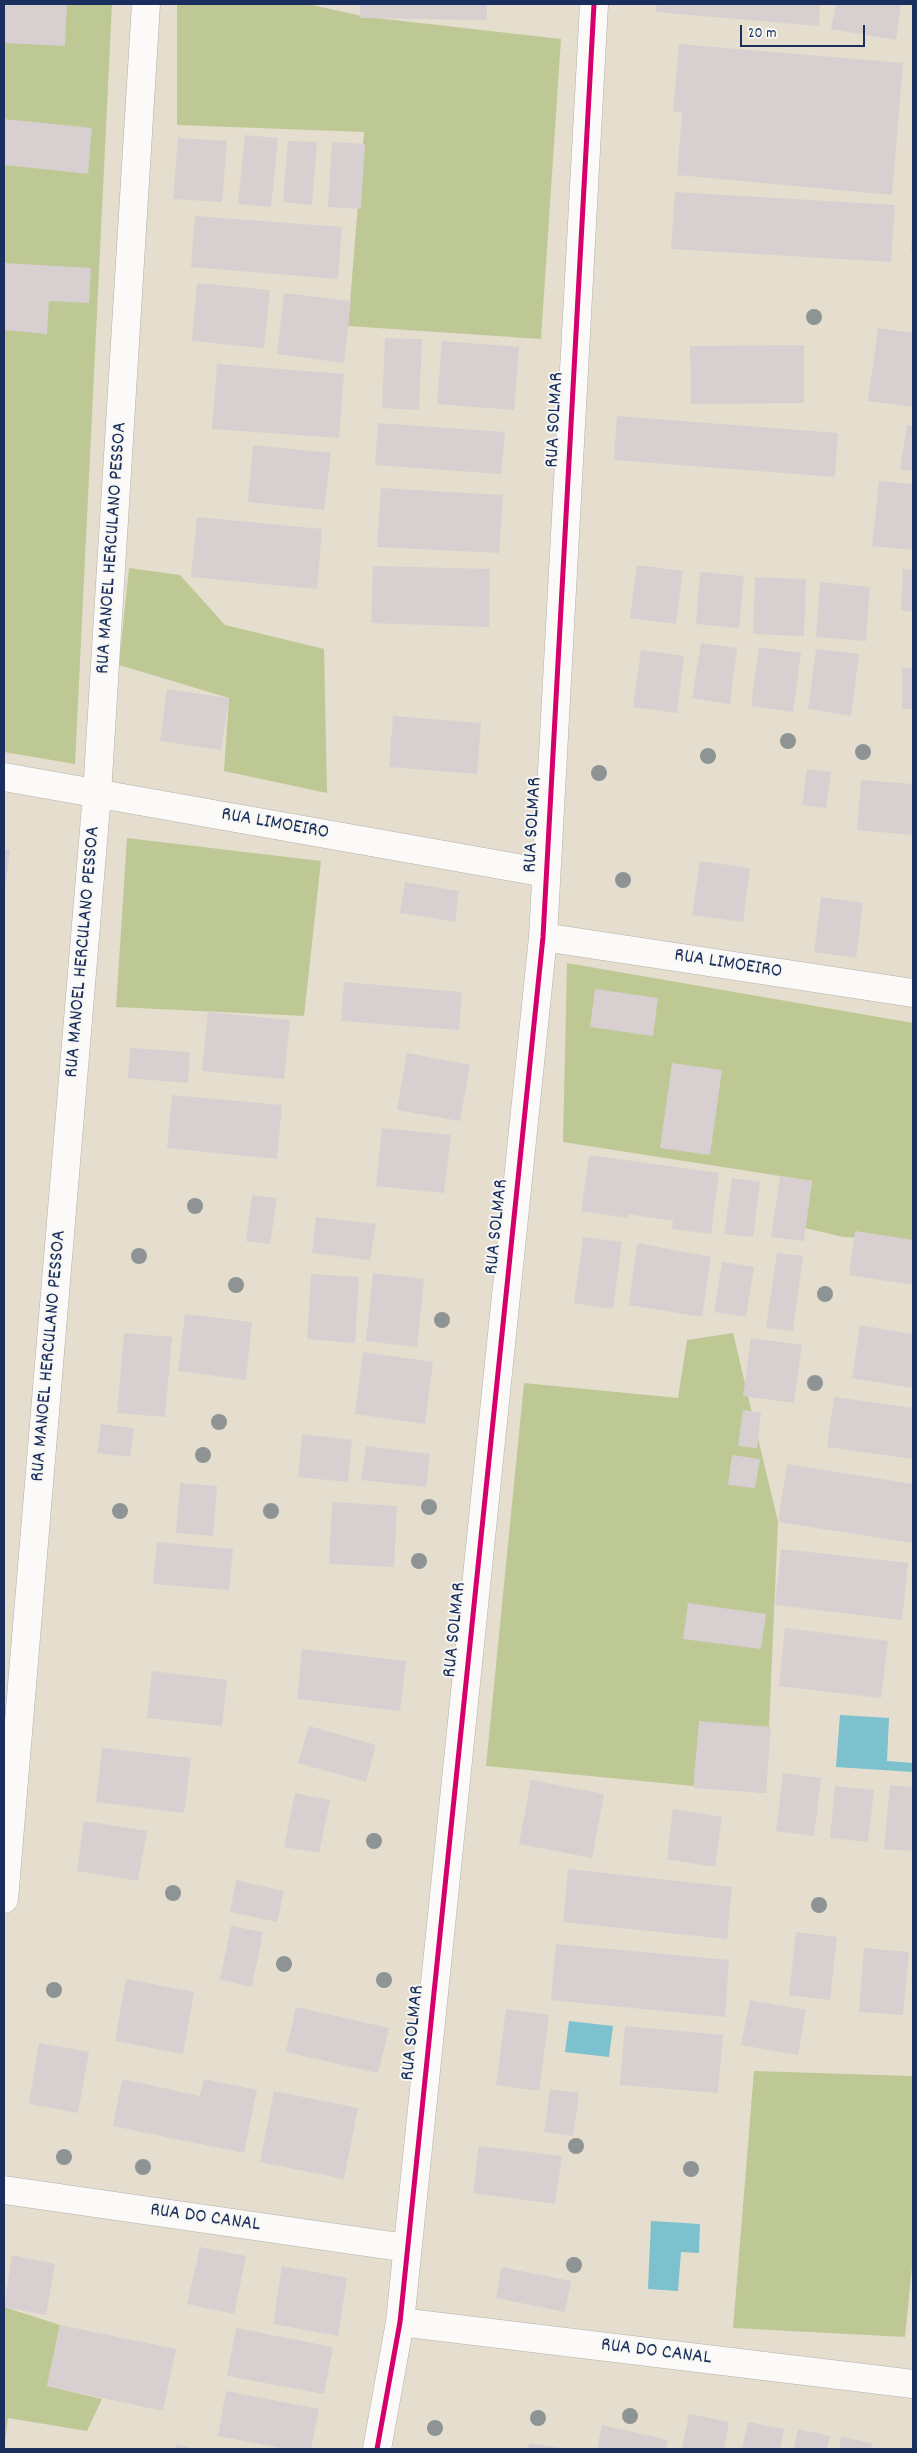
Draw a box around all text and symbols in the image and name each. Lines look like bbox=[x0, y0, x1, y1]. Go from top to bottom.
scale bar bbox=[742, 15, 867, 47]
text: 20 m bbox=[748, 23, 776, 45]
street label: RUA SOLMAR bbox=[542, 372, 570, 468]
street label: RUA MANOEL HERCULANO PESSOA bbox=[92, 421, 134, 675]
street label: RUA SOLMAR bbox=[520, 777, 548, 873]
street label: RUA LIMOEIRO bbox=[219, 804, 331, 846]
street label: RUA MANOEL HERCULANO PESSOA bbox=[61, 825, 107, 1079]
street label: RUA LIMOEIRO bbox=[672, 945, 784, 985]
street label: RUA SOLMAR bbox=[481, 1178, 515, 1276]
street label: RUA MANOEL HERCULANO PESSOA bbox=[27, 1229, 73, 1483]
street label: RUA SOLMAR bbox=[439, 1581, 473, 1679]
street label: RUA SOLMAR bbox=[397, 1984, 431, 2082]
street label: RUA DO CANAL bbox=[148, 2199, 262, 2239]
street label: RUA DO CANAL bbox=[599, 2334, 713, 2372]

